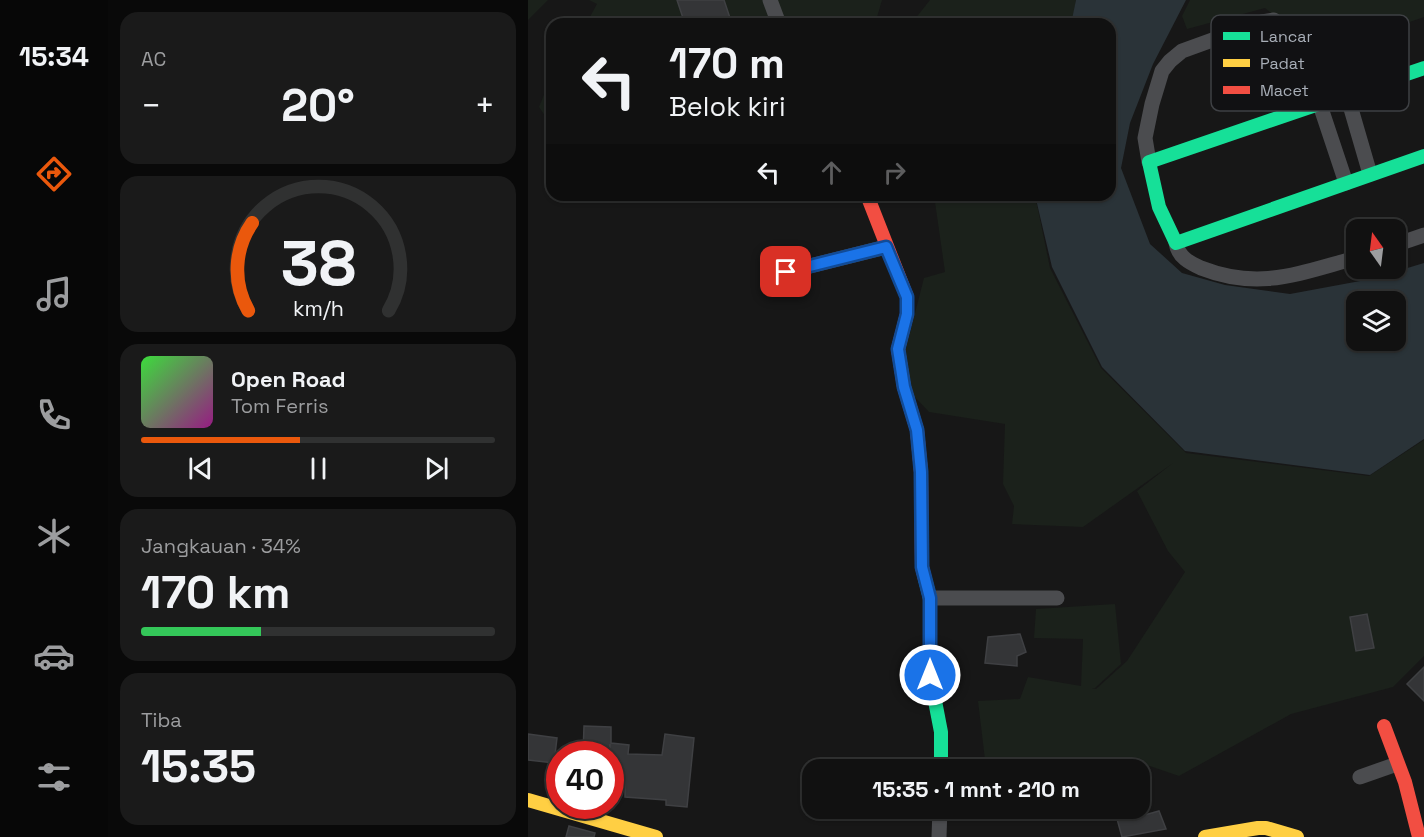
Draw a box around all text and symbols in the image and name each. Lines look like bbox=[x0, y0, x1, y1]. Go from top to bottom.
legend bbox=[1211, 15, 1409, 111]
text: Lancar bbox=[1260, 26, 1313, 47]
text: 170 m bbox=[669, 37, 785, 90]
text: 15:34 bbox=[19, 39, 89, 74]
icon: left bbox=[570, 42, 648, 120]
text: AC bbox=[141, 46, 166, 72]
text: Padat bbox=[1260, 53, 1305, 74]
text: 20° bbox=[281, 77, 355, 134]
text: Macet bbox=[1260, 80, 1309, 101]
text: − bbox=[141, 85, 161, 127]
text: + bbox=[475, 85, 495, 127]
text: Belok kiri bbox=[669, 89, 786, 124]
icon: directions bbox=[33, 153, 75, 195]
icon: left bbox=[752, 156, 785, 189]
icon: ahead bbox=[815, 156, 848, 189]
icon: right bbox=[878, 156, 911, 189]
north arrow bbox=[1346, 219, 1406, 279]
map controls bbox=[1346, 219, 1406, 351]
text: 38 bbox=[280, 224, 356, 303]
pin bbox=[760, 246, 811, 297]
icon: arrive bbox=[769, 255, 802, 288]
icon: music bbox=[33, 273, 75, 315]
button: layers bbox=[1346, 291, 1406, 351]
text: km/h bbox=[292, 296, 344, 323]
text: Open Road bbox=[231, 365, 346, 393]
text: Tom Ferris bbox=[231, 393, 329, 419]
icon: phone bbox=[33, 394, 75, 436]
icon: previous bbox=[184, 452, 217, 485]
icon: pause bbox=[302, 452, 335, 485]
icon: next bbox=[420, 452, 453, 485]
icon: climate bbox=[33, 515, 75, 557]
text: Jangkauan · 34% bbox=[141, 533, 301, 559]
text: 170 km bbox=[141, 564, 291, 621]
icon: car bbox=[33, 635, 75, 677]
position arrow bbox=[898, 643, 962, 707]
text: Tiba bbox=[141, 707, 182, 733]
text: 15:35 bbox=[141, 738, 256, 795]
speed limit sign: 40 bbox=[546, 741, 624, 819]
icon: filters bbox=[33, 756, 75, 798]
text: 15:35 · 1 mnt · 210 m bbox=[872, 775, 1080, 803]

